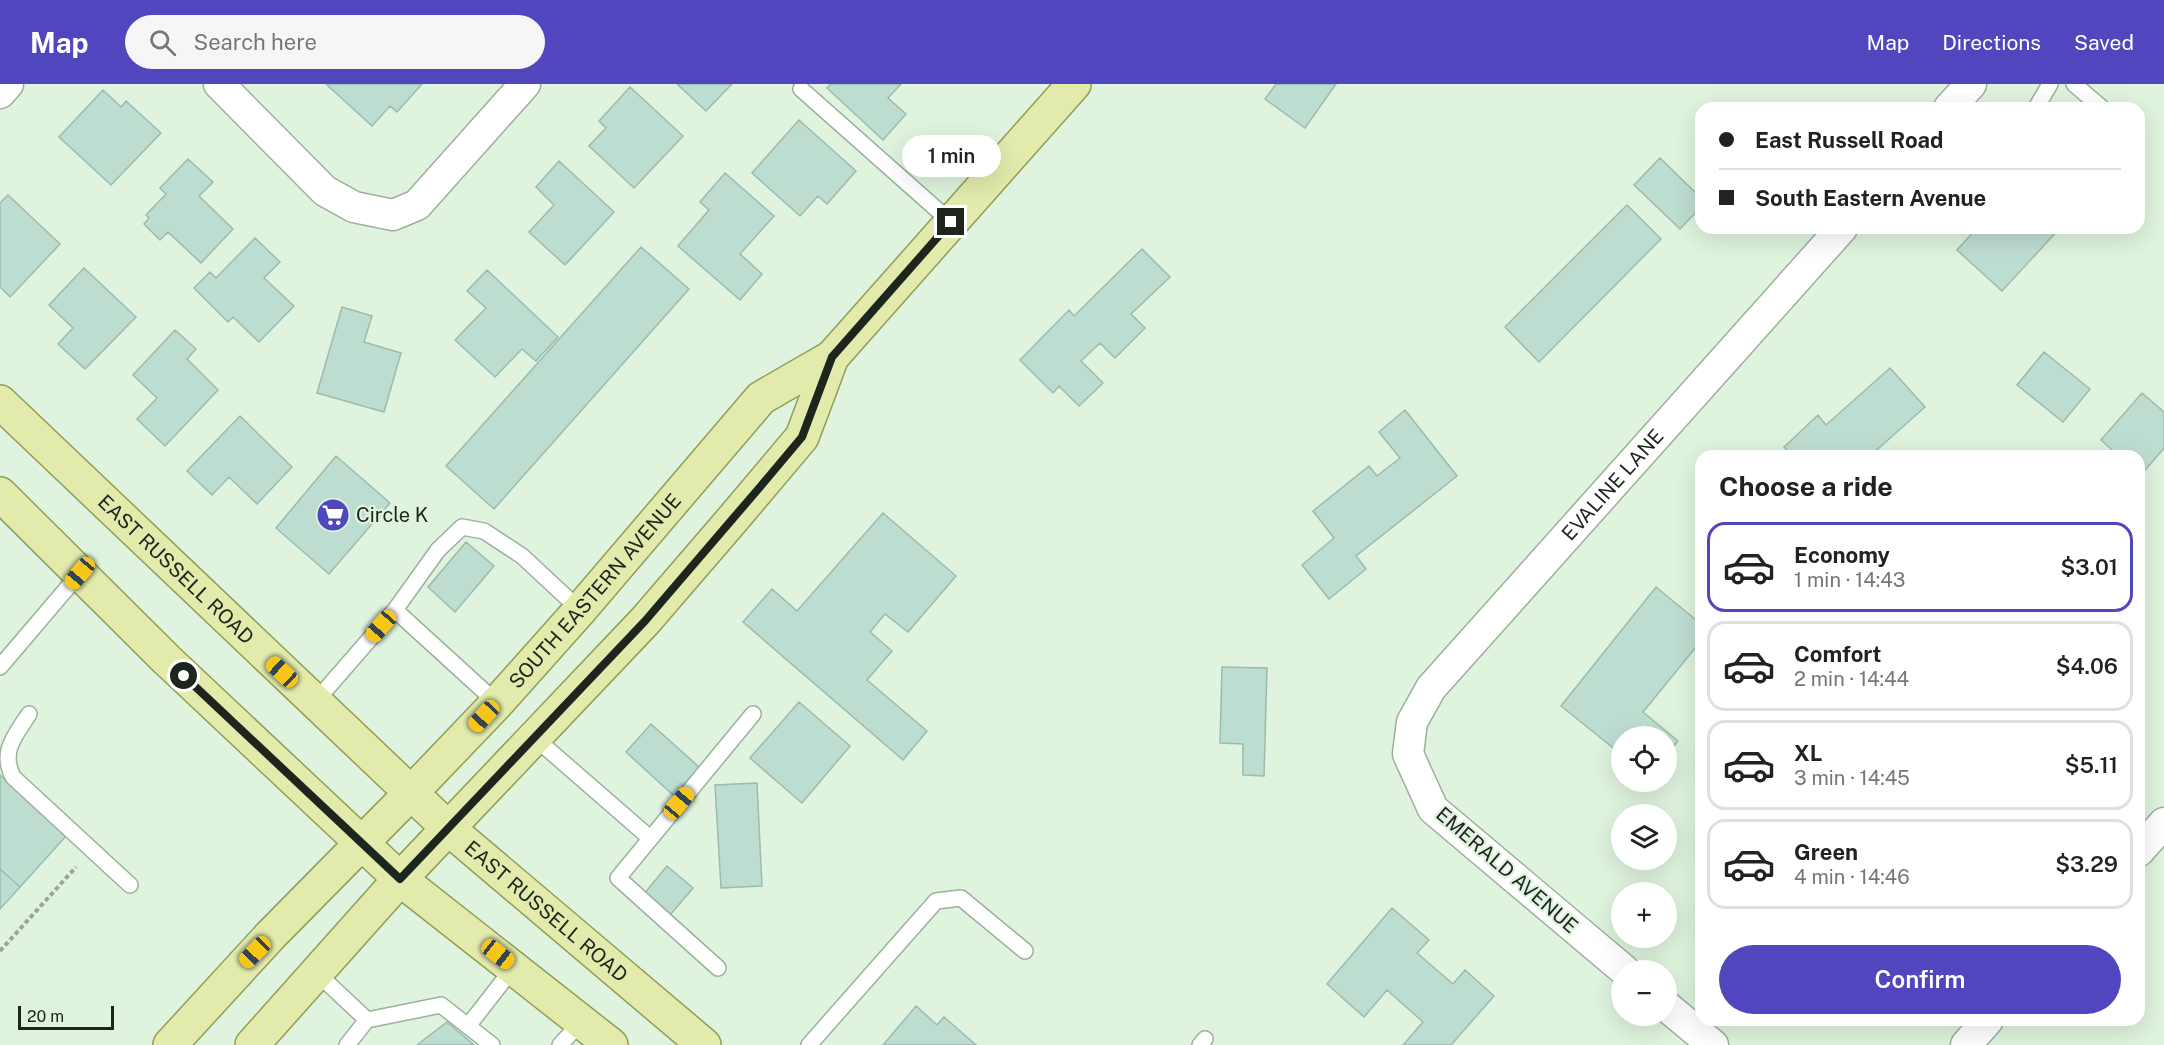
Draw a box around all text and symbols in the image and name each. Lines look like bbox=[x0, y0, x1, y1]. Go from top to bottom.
search box bbox=[125, 15, 545, 69]
text: Map bbox=[30, 26, 89, 59]
icon: search bbox=[146, 26, 179, 59]
text: Search here bbox=[194, 29, 317, 55]
text: Map bbox=[1867, 30, 1909, 55]
text: Directions bbox=[1942, 30, 2041, 55]
text: Saved bbox=[2074, 30, 2134, 55]
text: East Russell Road bbox=[1755, 127, 1943, 153]
callout: 1 min bbox=[902, 135, 1000, 177]
text: 1 min bbox=[928, 144, 975, 168]
text: South Eastern Avenue bbox=[1755, 185, 1986, 211]
route end bbox=[937, 208, 964, 235]
street label: EVALINE LANE bbox=[1557, 424, 1669, 545]
text: Choose a ride bbox=[1719, 470, 1893, 502]
street label: SOUTH EASTERN AVENUE bbox=[504, 489, 686, 693]
street label: EAST RUSSELL ROAD bbox=[93, 490, 259, 649]
supermarket icon: Circle K bbox=[315, 497, 351, 533]
place label: Circle K bbox=[356, 503, 429, 527]
icon: car bbox=[1722, 540, 1776, 594]
text: Economy bbox=[1794, 542, 1890, 568]
car bbox=[62, 553, 98, 593]
text: $3.01 bbox=[2060, 554, 2118, 580]
text: 1 min · 14:43 bbox=[1794, 568, 1905, 592]
car bbox=[362, 607, 400, 645]
icon: car bbox=[1722, 639, 1776, 693]
text: Comfort bbox=[1794, 641, 1881, 667]
car bbox=[263, 653, 301, 691]
text: $4.06 bbox=[2056, 653, 2118, 679]
route start bbox=[170, 662, 197, 689]
text: 2 min · 14:44 bbox=[1794, 667, 1909, 691]
car bbox=[465, 697, 503, 735]
map controls bbox=[1611, 726, 1677, 1026]
button: locate bbox=[1611, 726, 1677, 792]
icon: car bbox=[1722, 738, 1776, 792]
text: XL bbox=[1794, 740, 1822, 766]
text: $5.11 bbox=[2065, 752, 2118, 778]
text: 3 min · 14:45 bbox=[1794, 766, 1910, 790]
car bbox=[661, 783, 697, 823]
street label: EMERALD AVENUE bbox=[1431, 802, 1583, 938]
button: layers bbox=[1611, 804, 1677, 870]
street label: EAST RUSSELL ROAD bbox=[460, 836, 633, 987]
icon: car bbox=[1722, 837, 1776, 891]
text: Green bbox=[1794, 839, 1858, 865]
text: $3.29 bbox=[2055, 851, 2118, 877]
text: 4 min · 14:46 bbox=[1794, 865, 1910, 889]
button: + bbox=[1611, 882, 1677, 948]
car bbox=[236, 933, 274, 971]
car bbox=[478, 936, 518, 972]
button: Confirm bbox=[1719, 945, 2121, 1014]
button: − bbox=[1611, 960, 1677, 1026]
scale bar bbox=[18, 1003, 114, 1030]
text: 20 m bbox=[27, 1007, 64, 1026]

